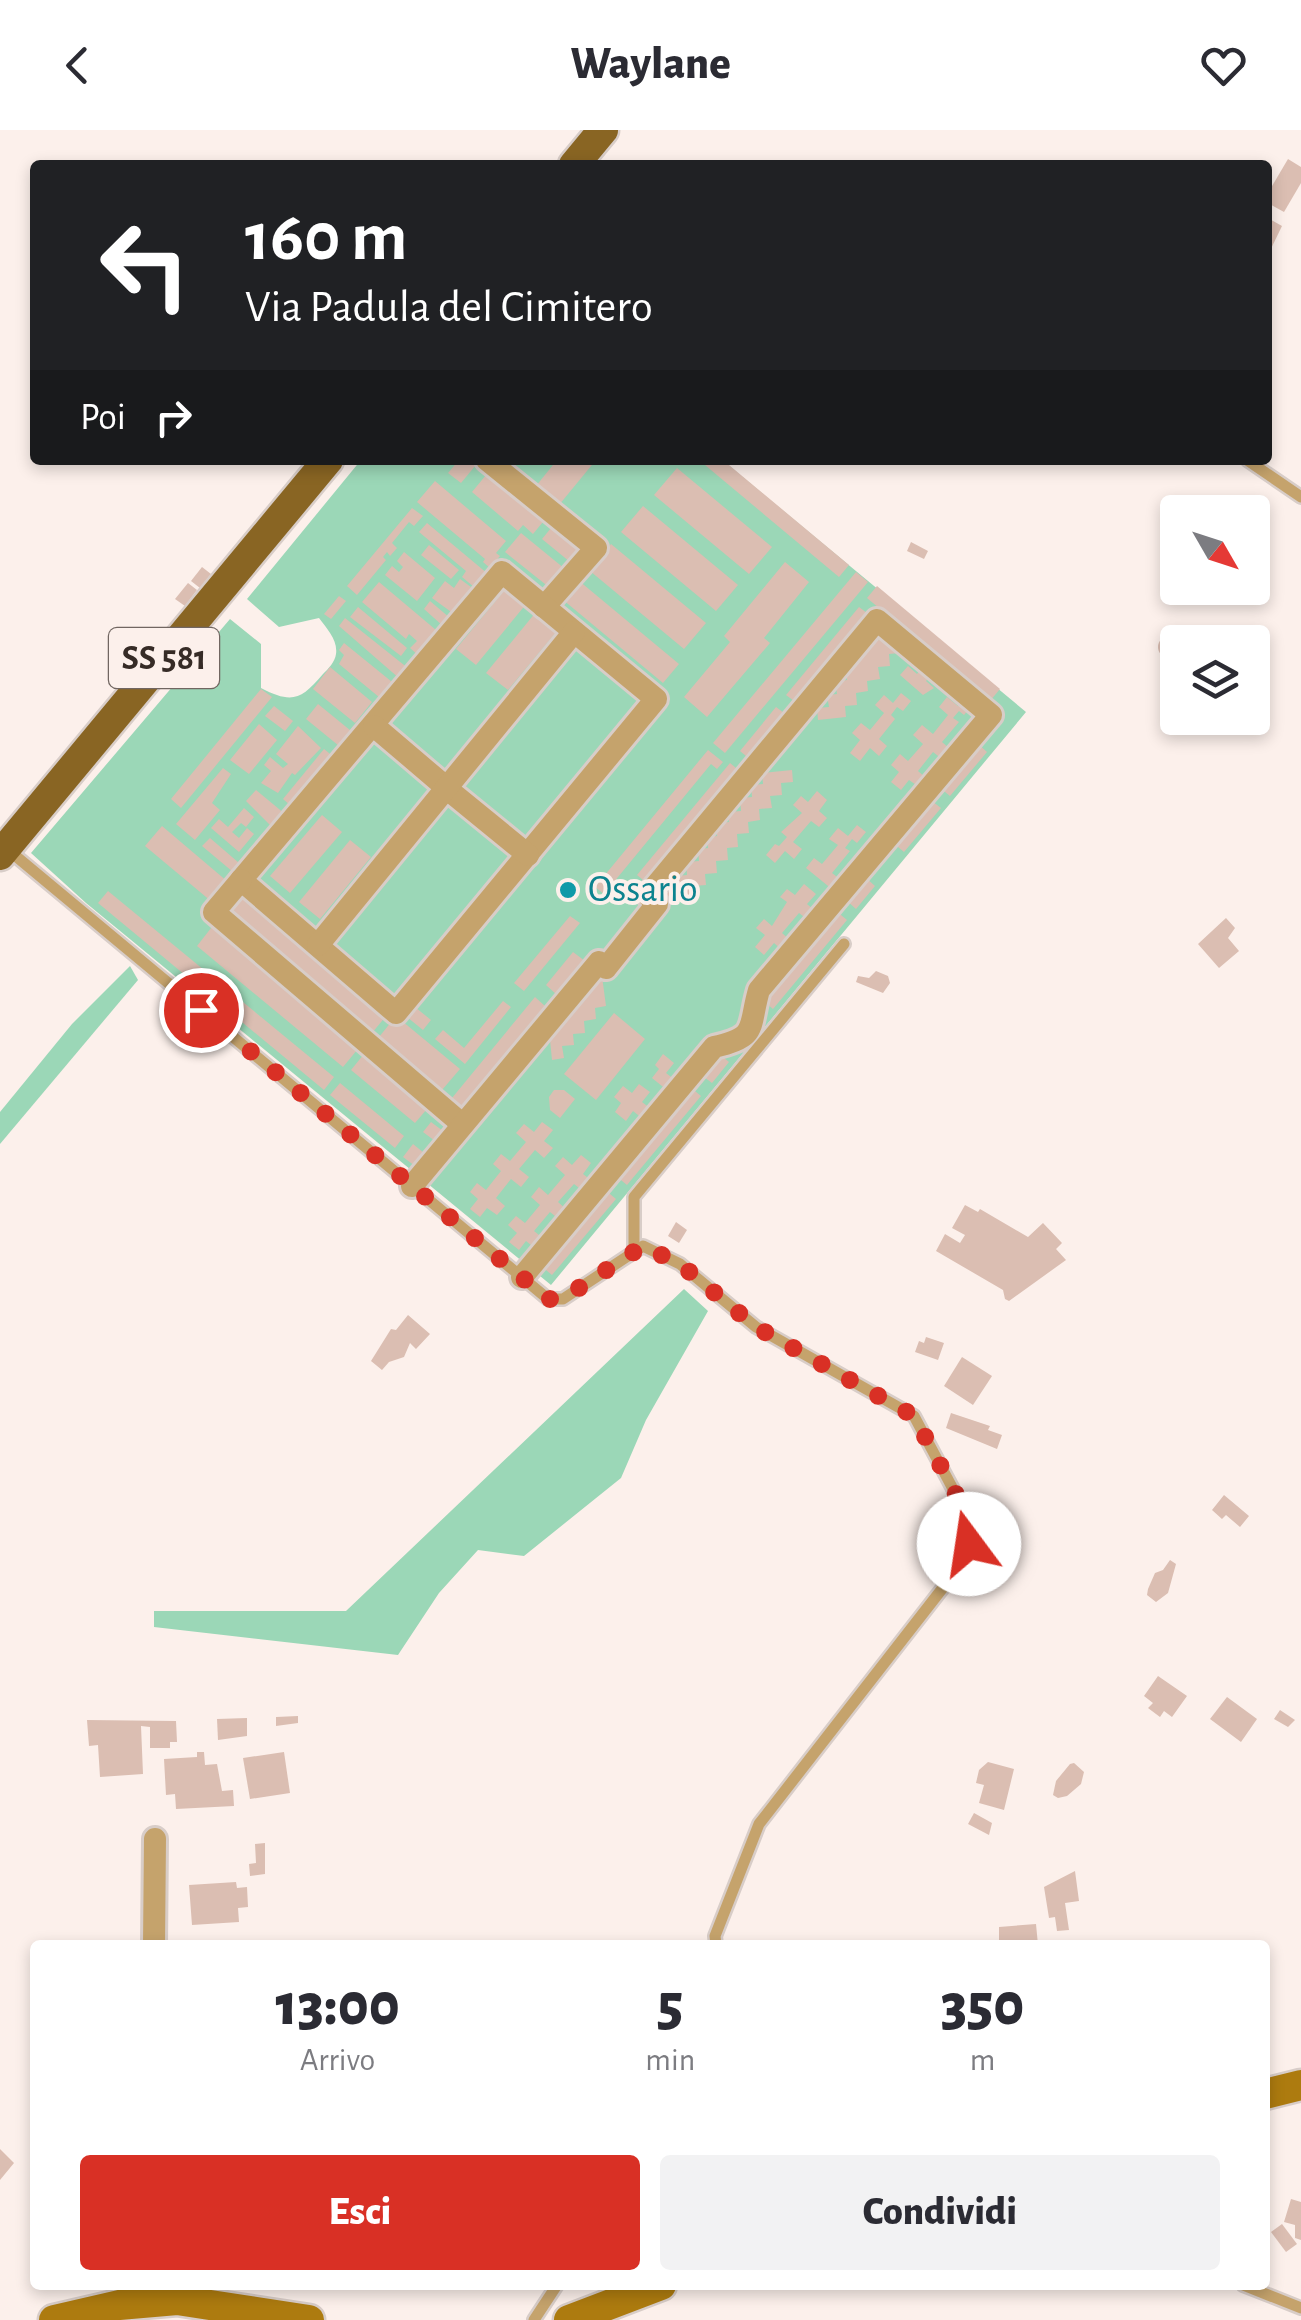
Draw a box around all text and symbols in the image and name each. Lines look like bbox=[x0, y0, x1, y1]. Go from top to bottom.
icon: back bbox=[50, 38, 105, 93]
icon: heart bbox=[1196, 38, 1251, 93]
text: Waylane bbox=[570, 42, 731, 87]
icon: left bbox=[80, 200, 210, 330]
text: 160 m bbox=[245, 203, 408, 273]
text: Via Padula del Cimitero bbox=[245, 285, 653, 330]
icon: right bbox=[146, 390, 201, 445]
text: Poi bbox=[80, 399, 126, 437]
north arrow bbox=[1160, 495, 1270, 605]
map controls bbox=[1160, 495, 1270, 735]
button: layers bbox=[1160, 625, 1270, 735]
road number: SS 581 bbox=[109, 628, 219, 688]
place label: Ossario bbox=[588, 871, 698, 909]
marker: Ossario bbox=[557, 879, 579, 901]
pin bbox=[159, 968, 244, 1053]
icon: arrive bbox=[174, 983, 229, 1038]
position arrow bbox=[917, 1492, 1021, 1596]
text: 13:00 bbox=[276, 1976, 400, 2036]
text: 5 bbox=[657, 1976, 683, 2036]
text: 350 bbox=[941, 1976, 1024, 2036]
text: Arrivo bbox=[300, 2044, 375, 2076]
text: min bbox=[645, 2044, 695, 2076]
text: m bbox=[970, 2044, 995, 2076]
button: Esci bbox=[80, 2155, 640, 2270]
button: Condividi bbox=[660, 2155, 1220, 2270]

